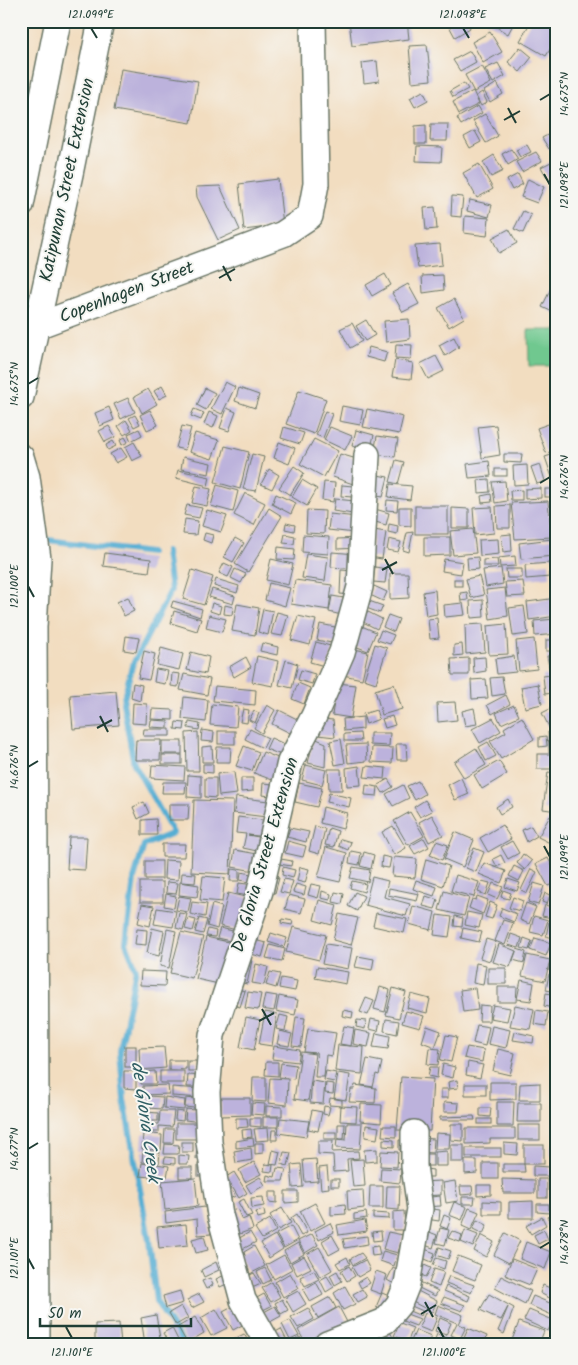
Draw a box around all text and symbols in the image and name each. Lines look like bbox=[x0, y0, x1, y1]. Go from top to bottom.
text: 121.099°E bbox=[68, 5, 115, 24]
text: 121.098°E bbox=[439, 5, 488, 24]
text: 14.675°N bbox=[555, 72, 574, 116]
street label: Katipunan Street Extension bbox=[32, 75, 104, 285]
text: 121.098°E bbox=[555, 160, 574, 209]
street label: Copenhagen Street bbox=[55, 254, 200, 332]
text: 14.675°N bbox=[5, 362, 24, 406]
text: 14.676°N bbox=[555, 455, 574, 499]
text: 121.100°E bbox=[5, 563, 24, 608]
text: 14.676°N bbox=[5, 745, 24, 789]
street label: De Gloria Street Extension bbox=[224, 754, 308, 956]
text: 121.099°E bbox=[555, 833, 574, 880]
water label: de Gloria Creek bbox=[122, 1060, 169, 1187]
text: 14.677°N bbox=[5, 1127, 24, 1171]
text: 14.678°N bbox=[555, 1220, 574, 1264]
text: 121.101°E bbox=[5, 1236, 24, 1279]
scale bar bbox=[40, 1295, 191, 1327]
text: 50 m bbox=[48, 1302, 82, 1326]
text: 121.101°E bbox=[51, 1343, 94, 1362]
text: 121.100°E bbox=[422, 1343, 467, 1362]

